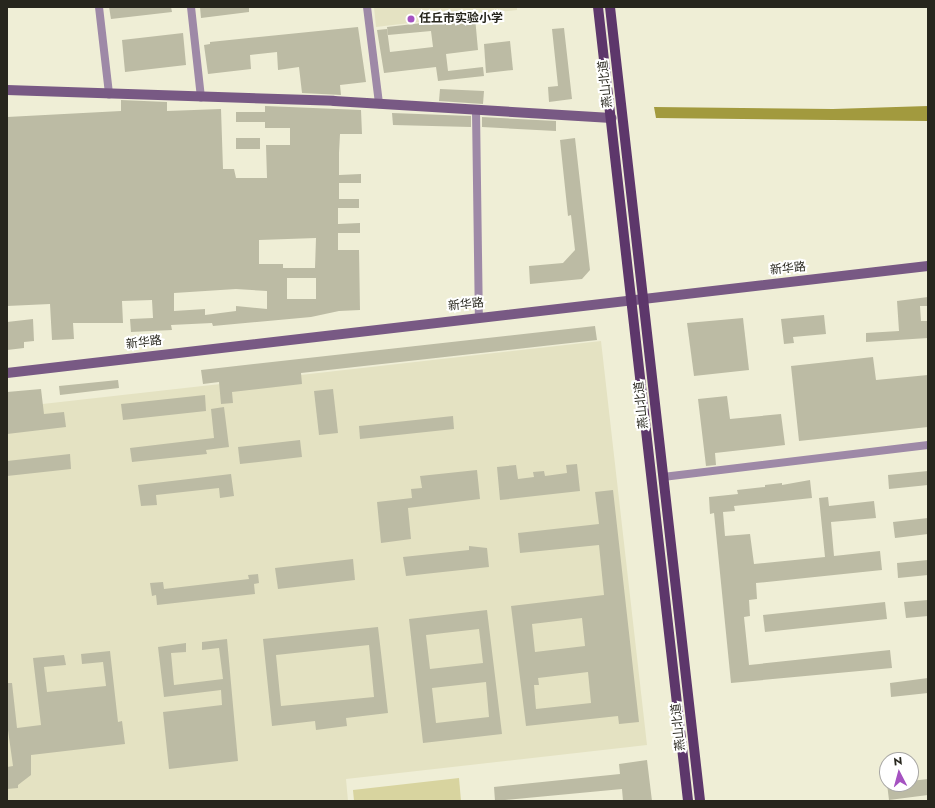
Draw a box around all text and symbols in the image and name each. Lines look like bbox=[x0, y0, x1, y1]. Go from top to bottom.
place label: 任丘市实验小学 bbox=[419, 12, 503, 26]
marker: 任丘市实验小学 bbox=[406, 14, 416, 24]
street label: 燕山北道 bbox=[596, 59, 616, 109]
street label: 新华路 bbox=[769, 260, 807, 278]
street label: 新华路 bbox=[447, 296, 485, 314]
street label: 新华路 bbox=[125, 334, 163, 352]
street label: 燕山北道 bbox=[632, 380, 652, 430]
street label: 燕山北道 bbox=[669, 702, 689, 752]
north arrow bbox=[879, 752, 919, 792]
text: N bbox=[893, 753, 903, 769]

